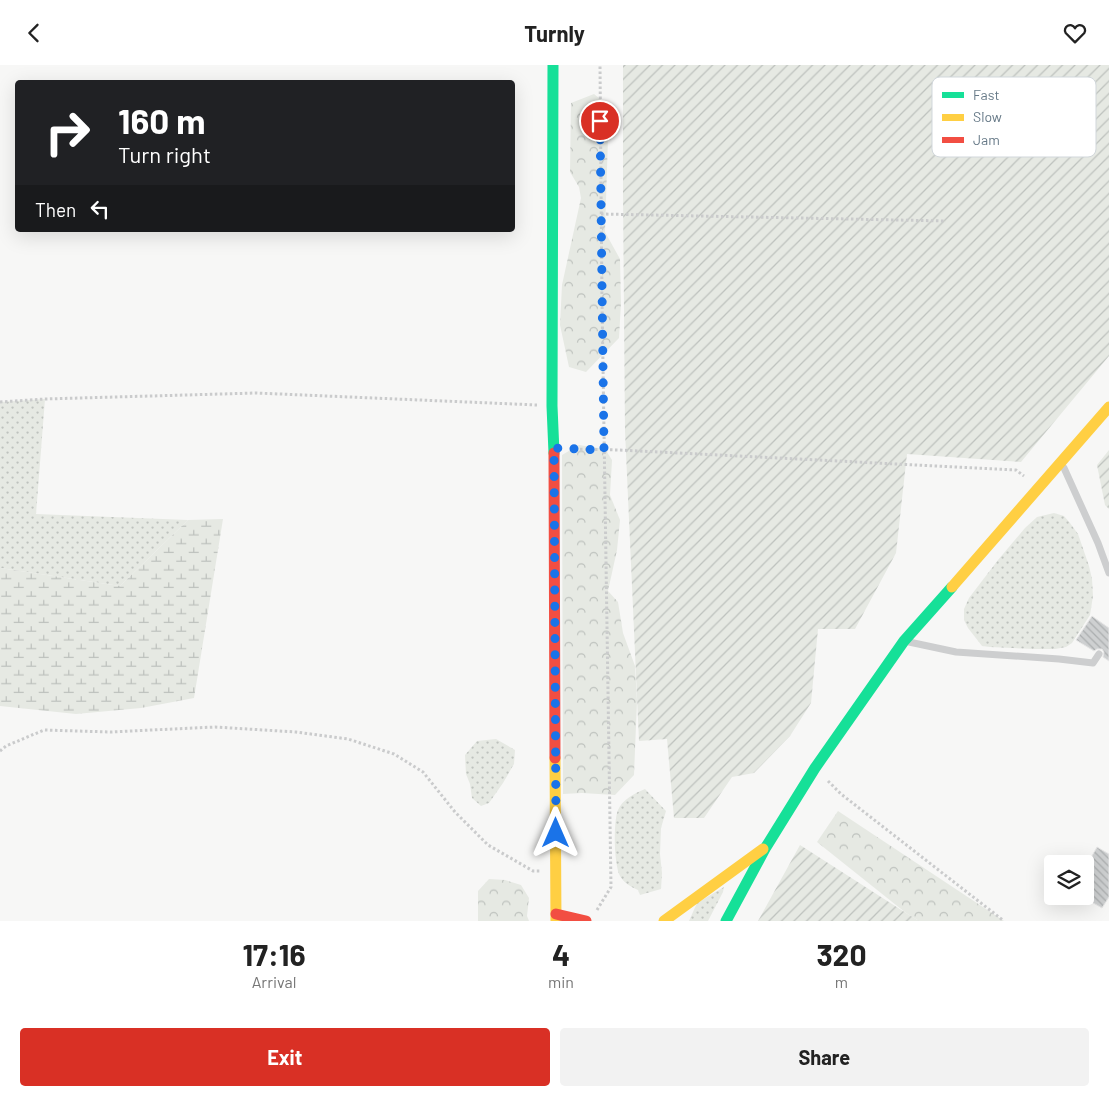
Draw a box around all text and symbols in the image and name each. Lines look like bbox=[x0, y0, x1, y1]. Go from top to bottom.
icon: back bbox=[20, 19, 48, 47]
icon: heart bbox=[1061, 19, 1089, 47]
text: Turnly bbox=[524, 20, 585, 46]
legend bbox=[932, 77, 1096, 157]
text: Fast bbox=[973, 86, 999, 103]
text: 160 m bbox=[118, 99, 205, 141]
icon: right bbox=[35, 100, 100, 165]
pin bbox=[579, 100, 621, 142]
icon: arrive bbox=[586, 107, 614, 135]
text: Slow bbox=[973, 108, 1002, 125]
text: Jam bbox=[973, 131, 1000, 148]
text: Turn right bbox=[118, 141, 211, 167]
icon: left bbox=[86, 195, 114, 223]
text: Then bbox=[35, 198, 76, 221]
position arrow bbox=[529, 806, 581, 858]
map controls bbox=[1044, 855, 1094, 905]
button: layers bbox=[1044, 855, 1094, 905]
text: 17:16 bbox=[242, 936, 306, 972]
text: 4 bbox=[552, 936, 570, 972]
text: 320 bbox=[816, 936, 867, 972]
text: Arrival bbox=[252, 972, 296, 991]
text: min bbox=[548, 972, 574, 991]
text: m bbox=[835, 972, 848, 991]
button: Exit bbox=[20, 1028, 550, 1086]
button: Share bbox=[560, 1028, 1089, 1086]

